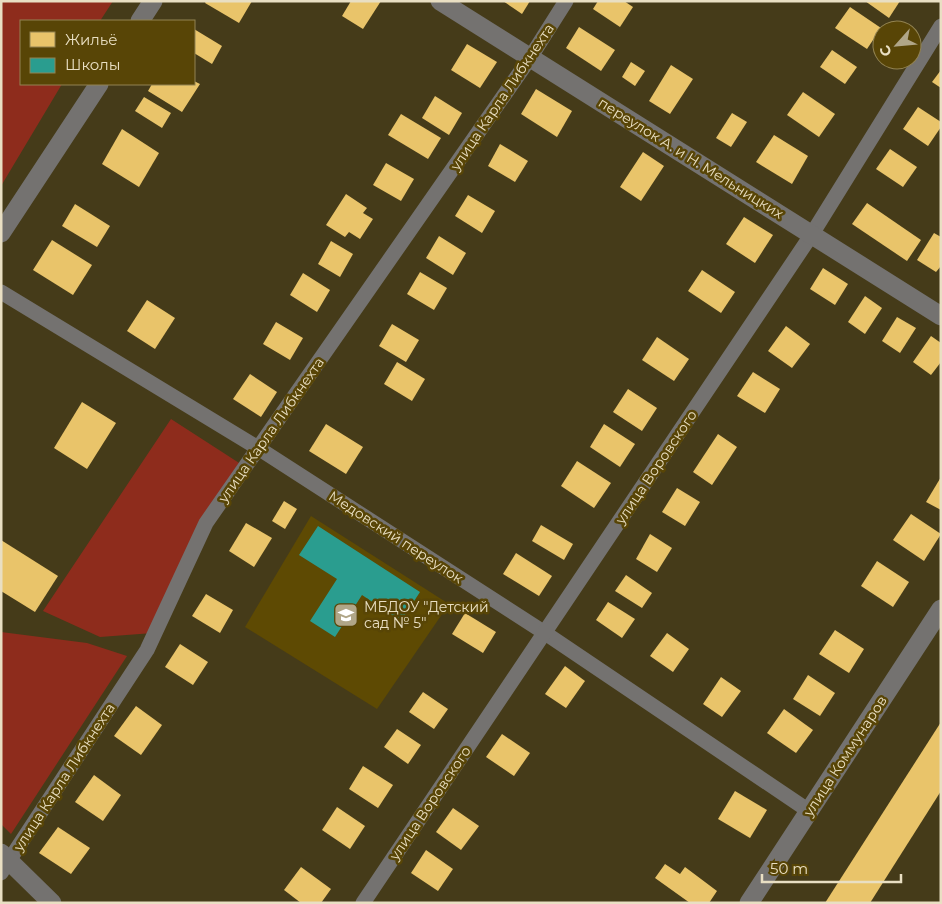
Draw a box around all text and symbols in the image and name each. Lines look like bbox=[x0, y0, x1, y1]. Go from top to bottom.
legend bbox=[20, 20, 195, 85]
street label: улица Карла Либкнехта bbox=[446, 20, 558, 175]
north arrow bbox=[872, 20, 922, 70]
text: Жильё bbox=[65, 30, 118, 49]
text: С bbox=[875, 42, 896, 60]
text: Школы bbox=[65, 55, 121, 74]
street label: переулок А. и Н. Мельницких bbox=[595, 93, 787, 223]
street label: улица Карла Либкнехта bbox=[213, 354, 328, 507]
street label: улица Воровского bbox=[611, 406, 701, 528]
street label: Медовский переулок bbox=[325, 487, 467, 587]
place label: МБДОУ "Детский сад № 5" bbox=[364, 598, 489, 632]
school or university icon: МБДОУ "Детский сад № 5" bbox=[333, 602, 359, 628]
street label: улица Коммунаров bbox=[799, 692, 891, 821]
street label: улица Карла Либкнехта bbox=[9, 699, 119, 855]
street label: улица Воровского bbox=[385, 742, 475, 864]
scale bar bbox=[762, 852, 901, 884]
text: 50 m bbox=[770, 859, 808, 878]

